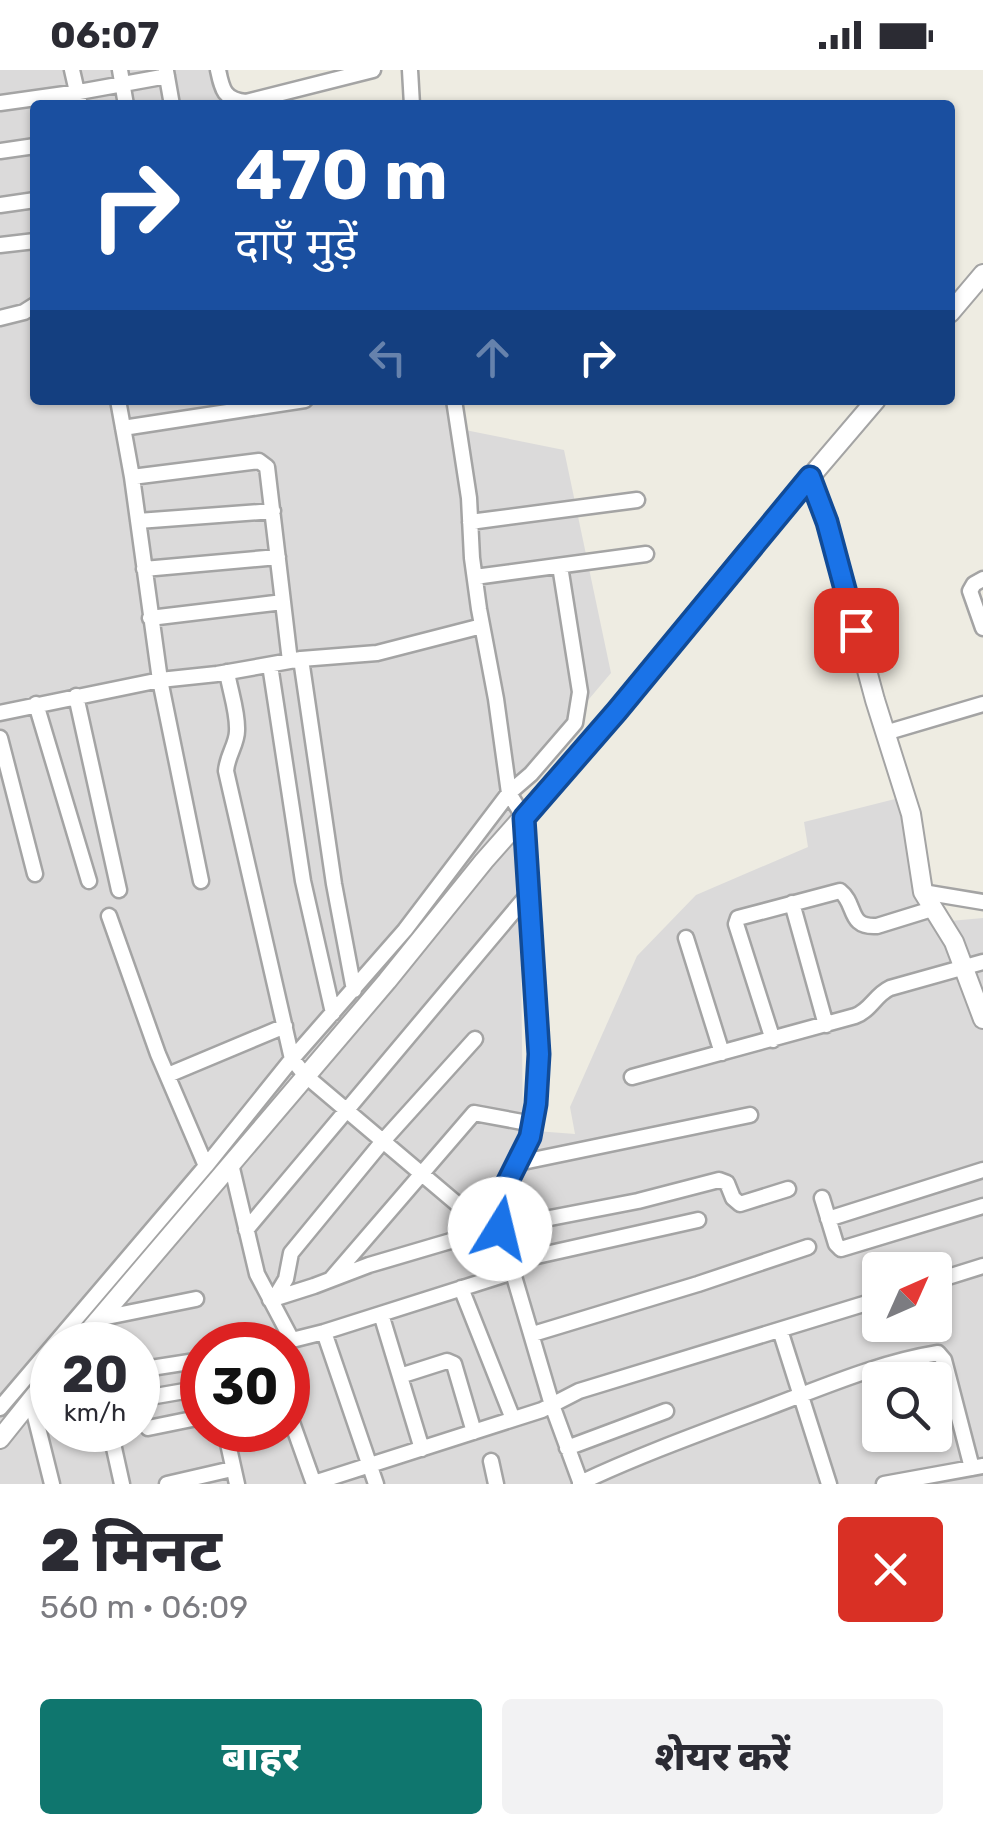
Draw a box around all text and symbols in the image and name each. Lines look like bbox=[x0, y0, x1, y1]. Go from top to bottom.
text: 06:07 bbox=[50, 12, 159, 58]
text: 470 m bbox=[235, 134, 448, 217]
icon: right bbox=[70, 140, 200, 270]
text: दाएँ मुड़ें bbox=[235, 218, 357, 271]
icon: left bbox=[360, 330, 415, 385]
icon: ahead bbox=[465, 330, 520, 385]
icon: right bbox=[570, 330, 625, 385]
pin bbox=[814, 588, 899, 673]
icon: arrive bbox=[829, 603, 884, 658]
position arrow bbox=[448, 1177, 552, 1281]
north arrow bbox=[862, 1252, 952, 1342]
map controls bbox=[862, 1252, 952, 1452]
speed limit sign: 30 bbox=[180, 1322, 310, 1452]
text: 20 bbox=[62, 1345, 128, 1405]
button: search bbox=[862, 1362, 952, 1452]
text: km/h bbox=[64, 1398, 126, 1427]
text: 2 मिनट bbox=[40, 1515, 222, 1586]
button: close bbox=[838, 1517, 943, 1622]
text: 560 m · 06:09 bbox=[40, 1588, 248, 1626]
button: बाहर bbox=[40, 1699, 482, 1814]
button: शेयर करें bbox=[502, 1699, 943, 1814]

